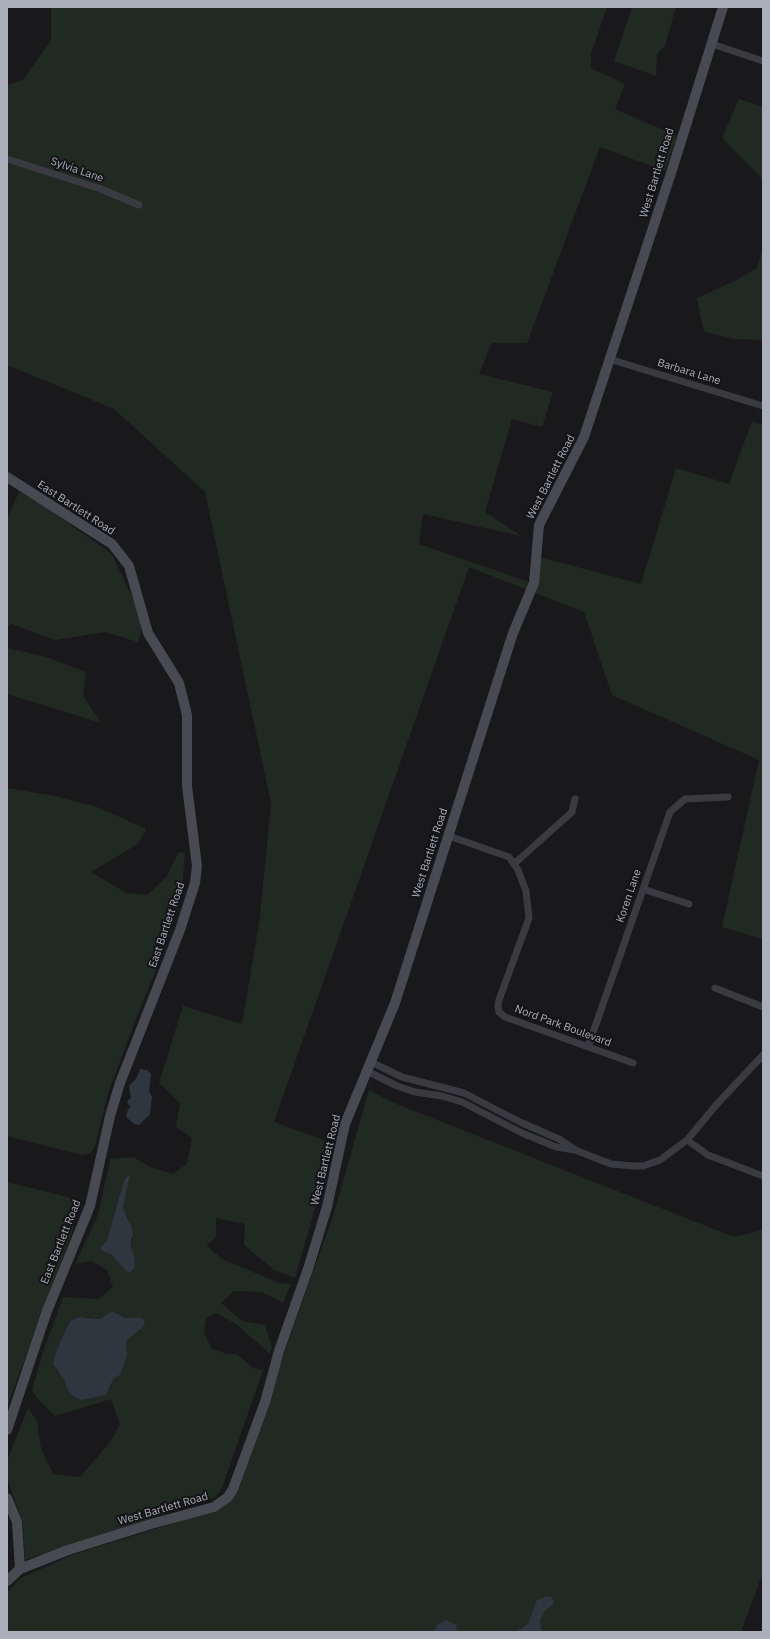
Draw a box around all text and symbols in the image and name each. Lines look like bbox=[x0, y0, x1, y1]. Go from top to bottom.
street label: West Bartlett Road bbox=[637, 127, 677, 219]
street label: Sylvia Lane bbox=[49, 155, 105, 185]
street label: Barbara Lane bbox=[656, 356, 722, 388]
street label: West Bartlett Road bbox=[524, 433, 578, 521]
street label: East Bartlett Road bbox=[35, 478, 117, 538]
street label: West Bartlett Road bbox=[409, 807, 451, 899]
street label: Koren Lane bbox=[614, 868, 644, 924]
street label: East Bartlett Road bbox=[146, 881, 188, 969]
street label: Nord Park Boulevard bbox=[513, 1002, 613, 1050]
street label: West Bartlett Road bbox=[308, 1113, 344, 1207]
street label: East Bartlett Road bbox=[38, 1198, 84, 1286]
street label: West Bartlett Road bbox=[117, 1490, 209, 1528]

